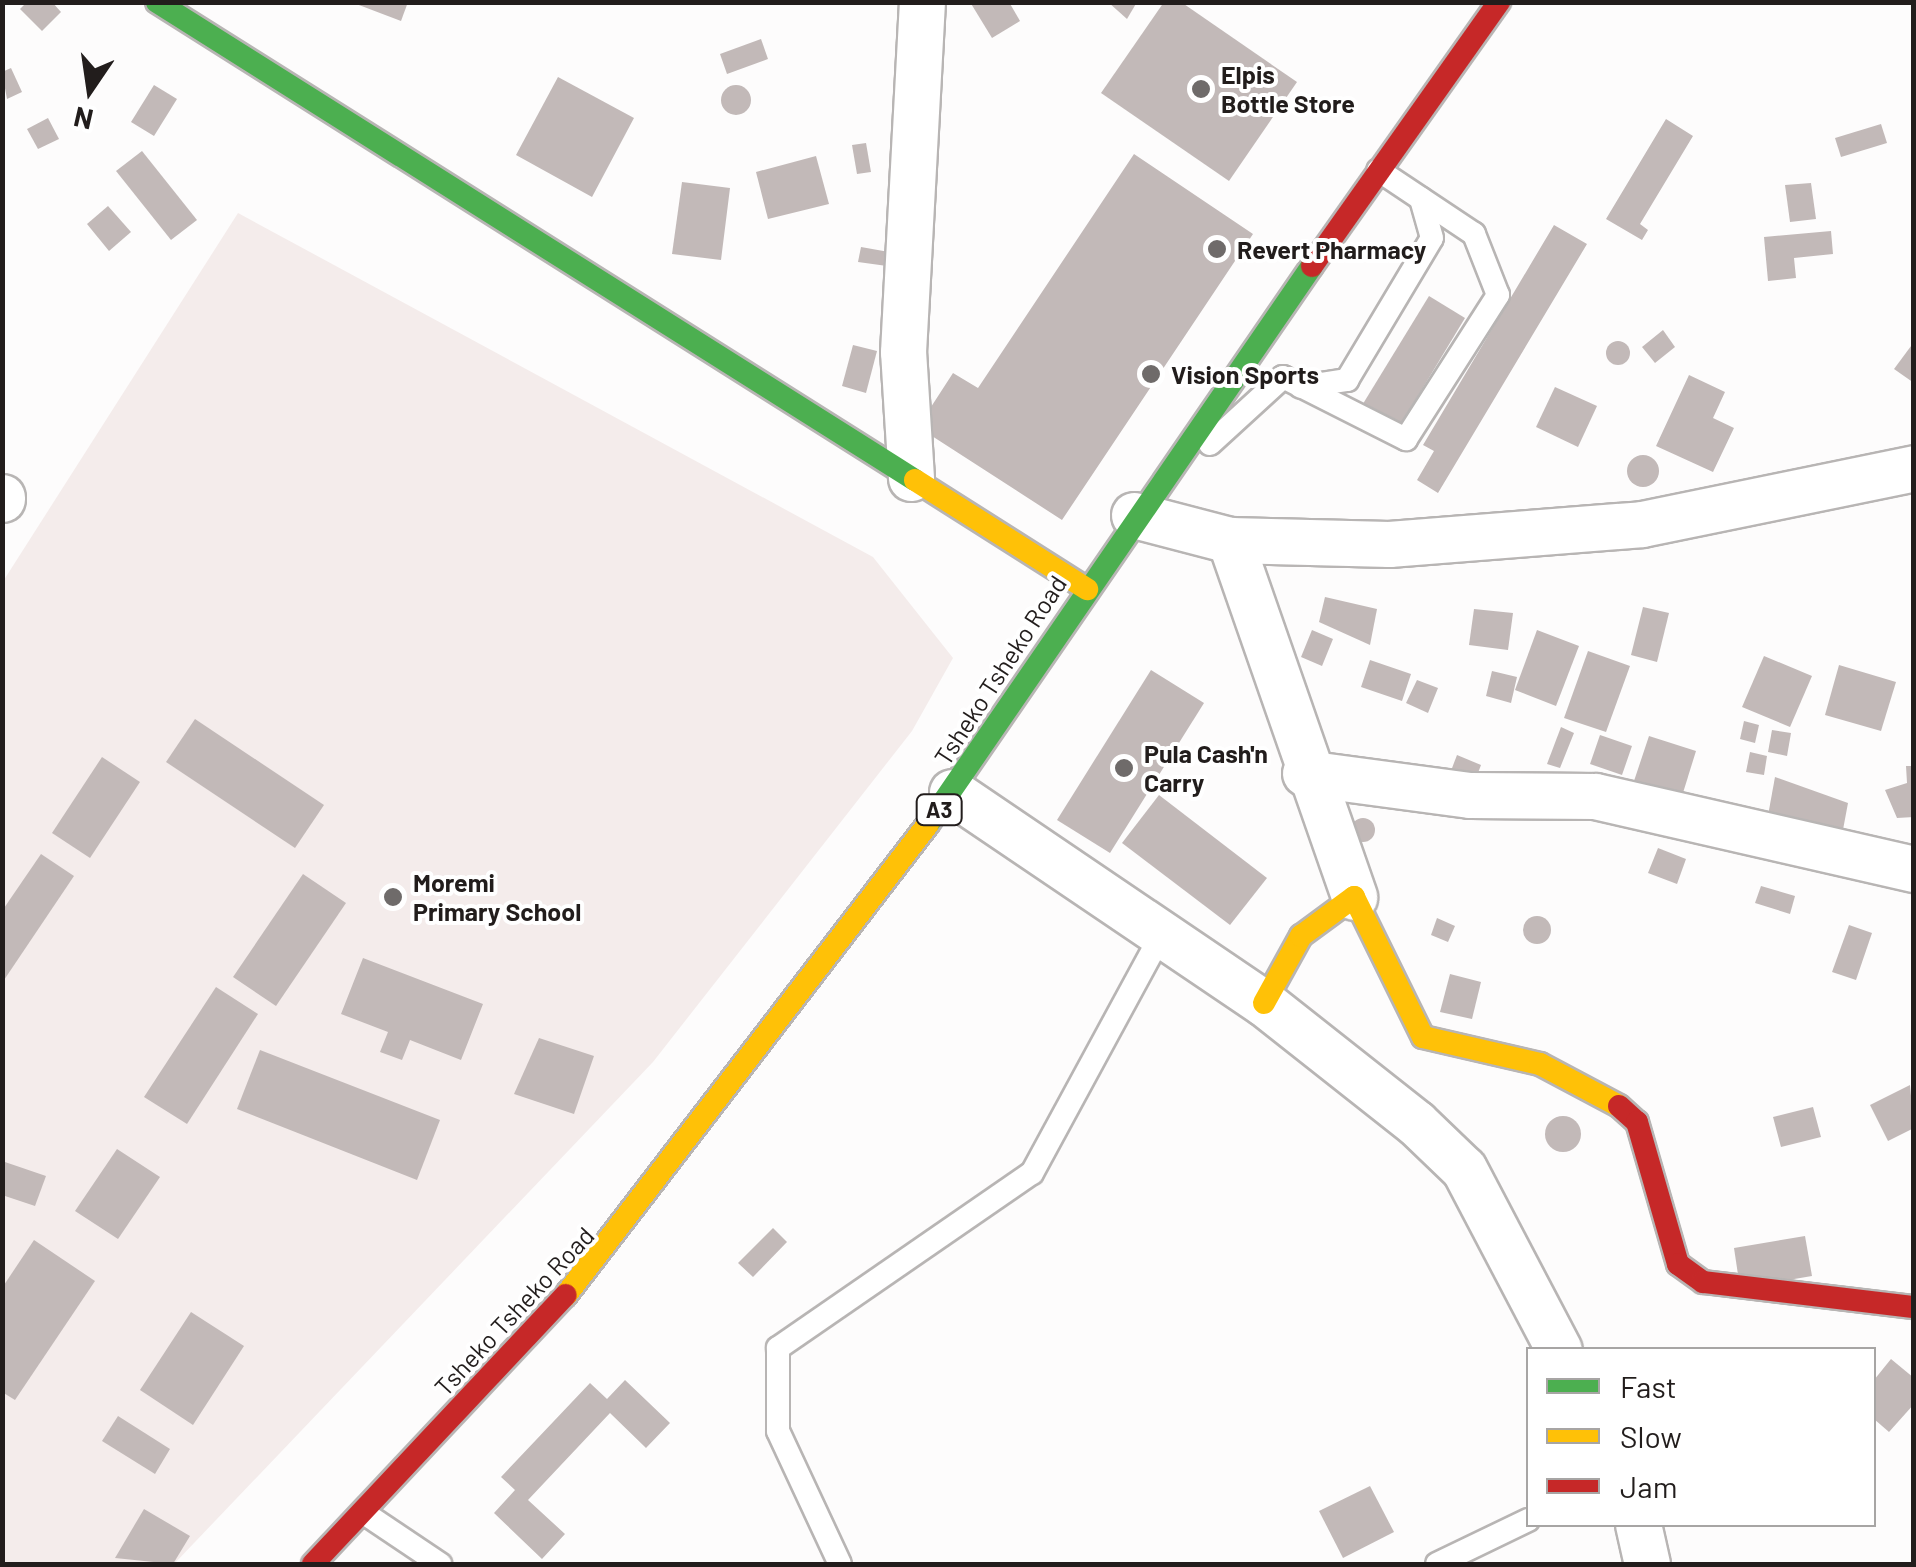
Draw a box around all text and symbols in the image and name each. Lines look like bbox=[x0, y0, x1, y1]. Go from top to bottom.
north arrow bbox=[40, 40, 140, 140]
place label: Elpis Bottle Store bbox=[1221, 60, 1355, 119]
marker: Elpis Bottle Store bbox=[1190, 78, 1212, 100]
text: N bbox=[70, 101, 96, 138]
place label: Revert Pharmacy bbox=[1237, 234, 1426, 264]
marker: Revert Pharmacy bbox=[1206, 238, 1228, 260]
place label: Vision Sports bbox=[1171, 359, 1319, 389]
marker: Vision Sports bbox=[1140, 363, 1162, 385]
street label: Tsheko Tsheko Road bbox=[928, 570, 1072, 770]
place label: Pula Cash'n Carry bbox=[1144, 739, 1268, 798]
marker: Pula Cash'n Carry bbox=[1113, 757, 1135, 779]
road number: A3 bbox=[914, 793, 964, 827]
place label: Moremi Primary School bbox=[413, 868, 581, 927]
marker: Moremi Primary School bbox=[382, 886, 404, 908]
street label: Tsheko Tsheko Road bbox=[428, 1220, 600, 1402]
legend bbox=[1526, 1347, 1876, 1527]
text: Fast bbox=[1620, 1368, 1677, 1404]
text: Slow bbox=[1620, 1418, 1682, 1454]
text: Jam bbox=[1620, 1468, 1677, 1504]

